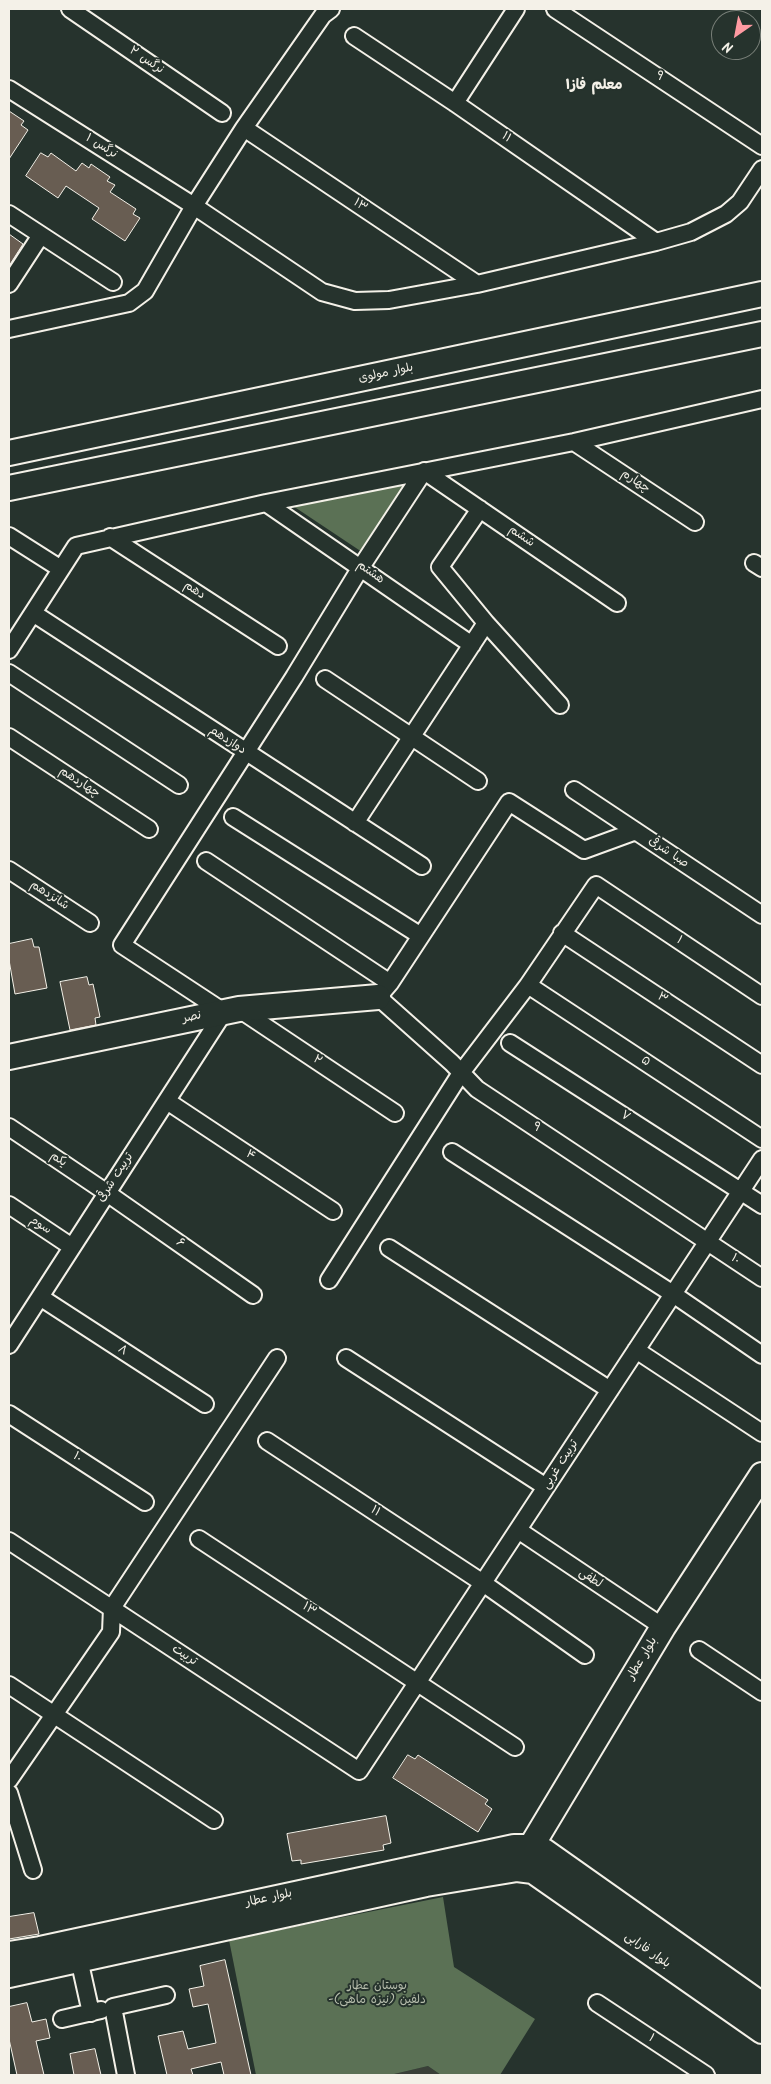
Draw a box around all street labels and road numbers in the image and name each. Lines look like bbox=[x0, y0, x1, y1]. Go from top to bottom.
street label: نرگس ۲ bbox=[126, 44, 166, 78]
street label: ۹ bbox=[652, 69, 666, 85]
street label: ۱۱ bbox=[498, 130, 514, 146]
street label: نرگس ۱ bbox=[82, 132, 120, 162]
street label: ۱۳ bbox=[350, 196, 370, 216]
street label: بلوار مولوی bbox=[357, 361, 415, 387]
street label: چهارم bbox=[618, 467, 652, 497]
street label: ششم bbox=[505, 523, 537, 551]
street label: هشتم bbox=[353, 558, 387, 588]
street label: دهم bbox=[181, 579, 207, 603]
street label: دوازدهم bbox=[206, 724, 248, 758]
street label: چهاردهم bbox=[56, 764, 102, 802]
street label: صبا شرقی bbox=[645, 834, 691, 872]
street label: شانزدهم bbox=[27, 878, 71, 914]
street label: ۱ bbox=[673, 934, 685, 948]
street label: ۳ bbox=[654, 990, 670, 1008]
street label: نصر bbox=[181, 1009, 203, 1027]
street label: ۲ bbox=[310, 1053, 324, 1069]
street label: ۵ bbox=[638, 1054, 652, 1070]
street label: ۷ bbox=[618, 1109, 632, 1125]
street label: ۹ bbox=[529, 1120, 543, 1136]
street label: ۴ bbox=[242, 1148, 258, 1164]
street label: یکم bbox=[47, 1149, 69, 1171]
street label: تربیت شرقی bbox=[95, 1151, 137, 1205]
street label: سوم bbox=[27, 1214, 53, 1238]
street label: ۶ bbox=[173, 1236, 187, 1252]
street label: ۱۰ bbox=[728, 1252, 742, 1268]
street label: ۸ bbox=[115, 1343, 129, 1359]
street label: تربیت غربی bbox=[540, 1438, 582, 1492]
street label: ۱۰ bbox=[70, 1450, 84, 1466]
street label: ۱۱ bbox=[367, 1504, 383, 1520]
street label: لطفی bbox=[576, 1566, 604, 1592]
street label: ۱۳ bbox=[299, 1600, 319, 1620]
street label: بلوار عطار bbox=[625, 1635, 661, 1683]
street label: تربیت bbox=[169, 1643, 199, 1669]
street label: بلوار عطار bbox=[244, 1887, 294, 1911]
street label: بلوار فارابی bbox=[621, 1930, 673, 1972]
street label: ۱ bbox=[645, 2032, 657, 2046]

